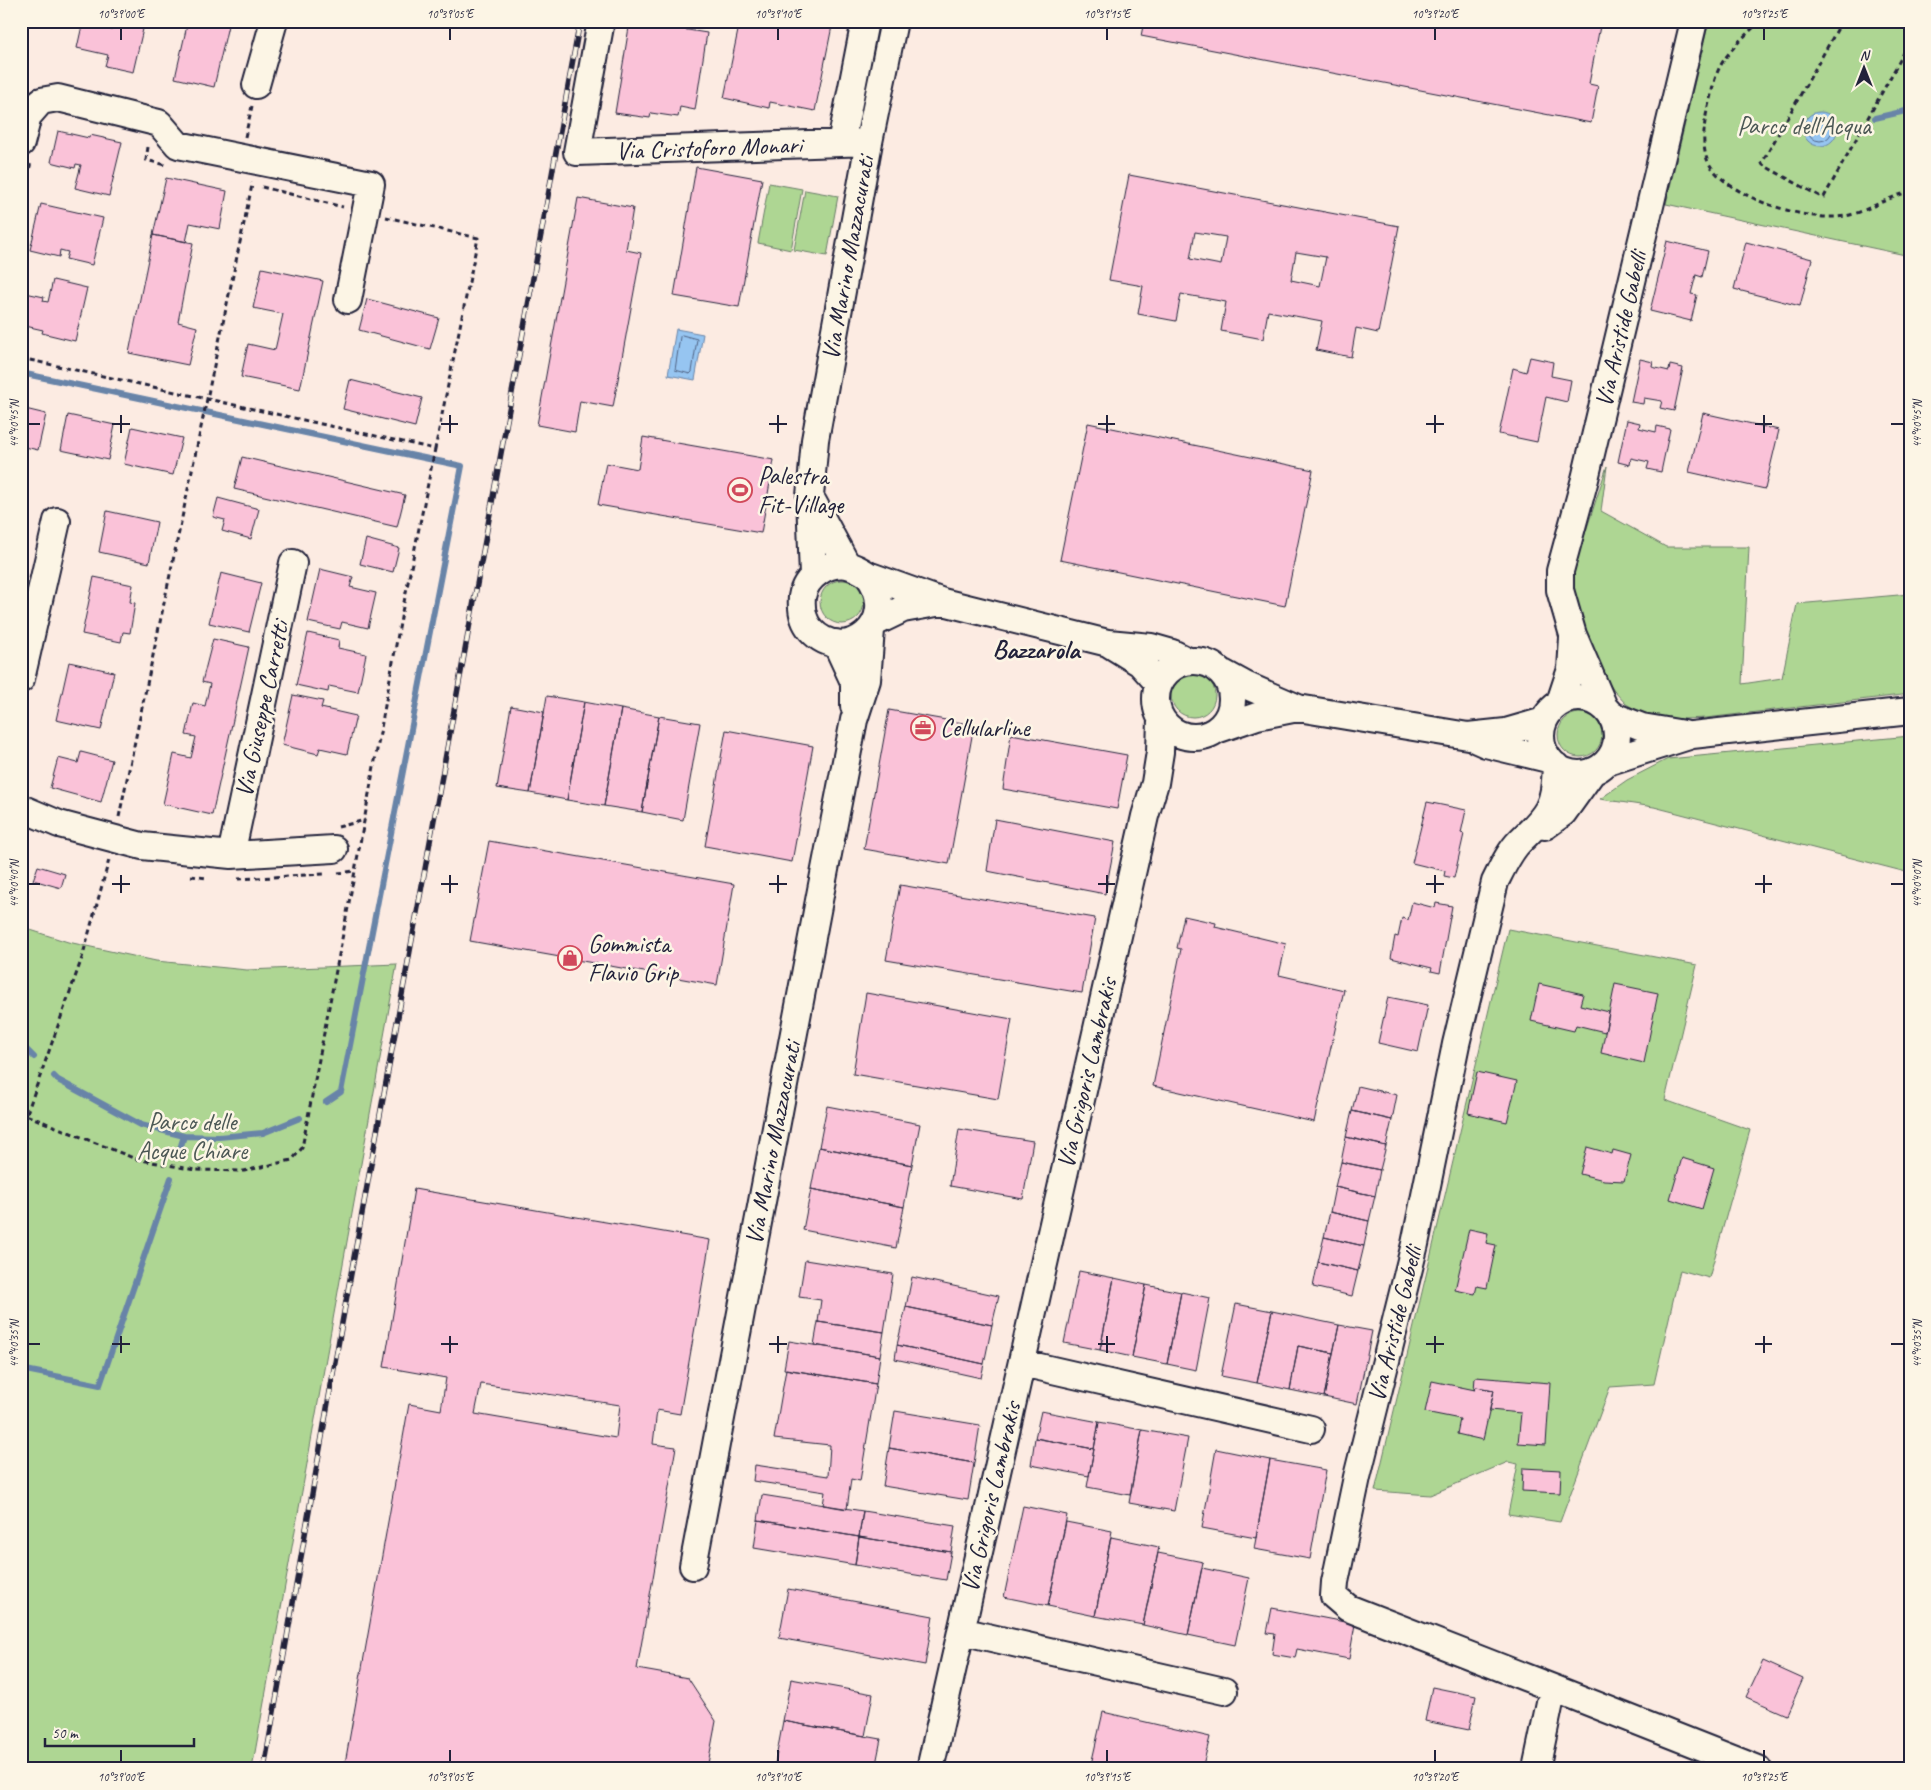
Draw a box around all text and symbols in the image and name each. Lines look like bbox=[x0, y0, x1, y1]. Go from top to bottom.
text: 10°39'00"E bbox=[98, 6, 146, 22]
text: 10°39'05"E bbox=[427, 6, 475, 22]
text: 10°39'10"E bbox=[755, 6, 803, 22]
text: 10°39'15"E bbox=[1084, 6, 1132, 22]
text: 10°39'20"E bbox=[1412, 6, 1460, 22]
text: 10°39'25"E bbox=[1741, 6, 1789, 22]
north arrow bbox=[1838, 42, 1888, 92]
text: N bbox=[1860, 47, 1871, 64]
park label: Parco dell'Acqua bbox=[1737, 110, 1873, 142]
street label: Via Cristoforo Monari bbox=[615, 129, 806, 167]
street label: Via Marino Mazzacurati bbox=[814, 150, 882, 362]
street label: Via Aristide Gabelli bbox=[1588, 245, 1655, 410]
text: 44°40'45"N bbox=[6, 399, 22, 448]
text: 44°40'45"N bbox=[1909, 399, 1925, 448]
place label: Palestra Fit-Village bbox=[758, 460, 845, 521]
sports icon: Palestra Fit-Village bbox=[727, 477, 753, 503]
street label: Via Giuseppe Carretti bbox=[228, 615, 297, 800]
district label: Bazzarola bbox=[992, 633, 1082, 666]
place label: Cellularline bbox=[940, 712, 1032, 744]
office icon: Cellularline bbox=[910, 715, 936, 741]
text: 44°40'40"N bbox=[6, 859, 22, 908]
text: 44°40'40"N bbox=[1909, 859, 1925, 908]
place label: Gommista Flavio Grip bbox=[588, 928, 680, 989]
shop icon: Gommista Flavio Grip bbox=[557, 945, 583, 971]
street label: Via Grigoris Lambrakis bbox=[1050, 972, 1125, 1171]
street label: Via Marino Mazzacurati bbox=[738, 1035, 809, 1247]
park label: Parco delle Acque Chiare bbox=[137, 1106, 249, 1167]
street label: Via Aristide Gabelli bbox=[1360, 1240, 1431, 1405]
text: 44°40'35"N bbox=[6, 1319, 22, 1368]
text: 44°40'35"N bbox=[1909, 1319, 1925, 1368]
street label: Via Grigoris Lambrakis bbox=[954, 1396, 1029, 1595]
scale bar bbox=[45, 1715, 194, 1747]
text: 50 m bbox=[52, 1724, 79, 1743]
text: 10°39'00"E bbox=[98, 1769, 146, 1785]
text: 10°39'05"E bbox=[427, 1769, 475, 1785]
text: 10°39'10"E bbox=[755, 1769, 803, 1785]
text: 10°39'15"E bbox=[1084, 1769, 1132, 1785]
text: 10°39'20"E bbox=[1412, 1769, 1460, 1785]
text: 10°39'25"E bbox=[1741, 1769, 1789, 1785]

